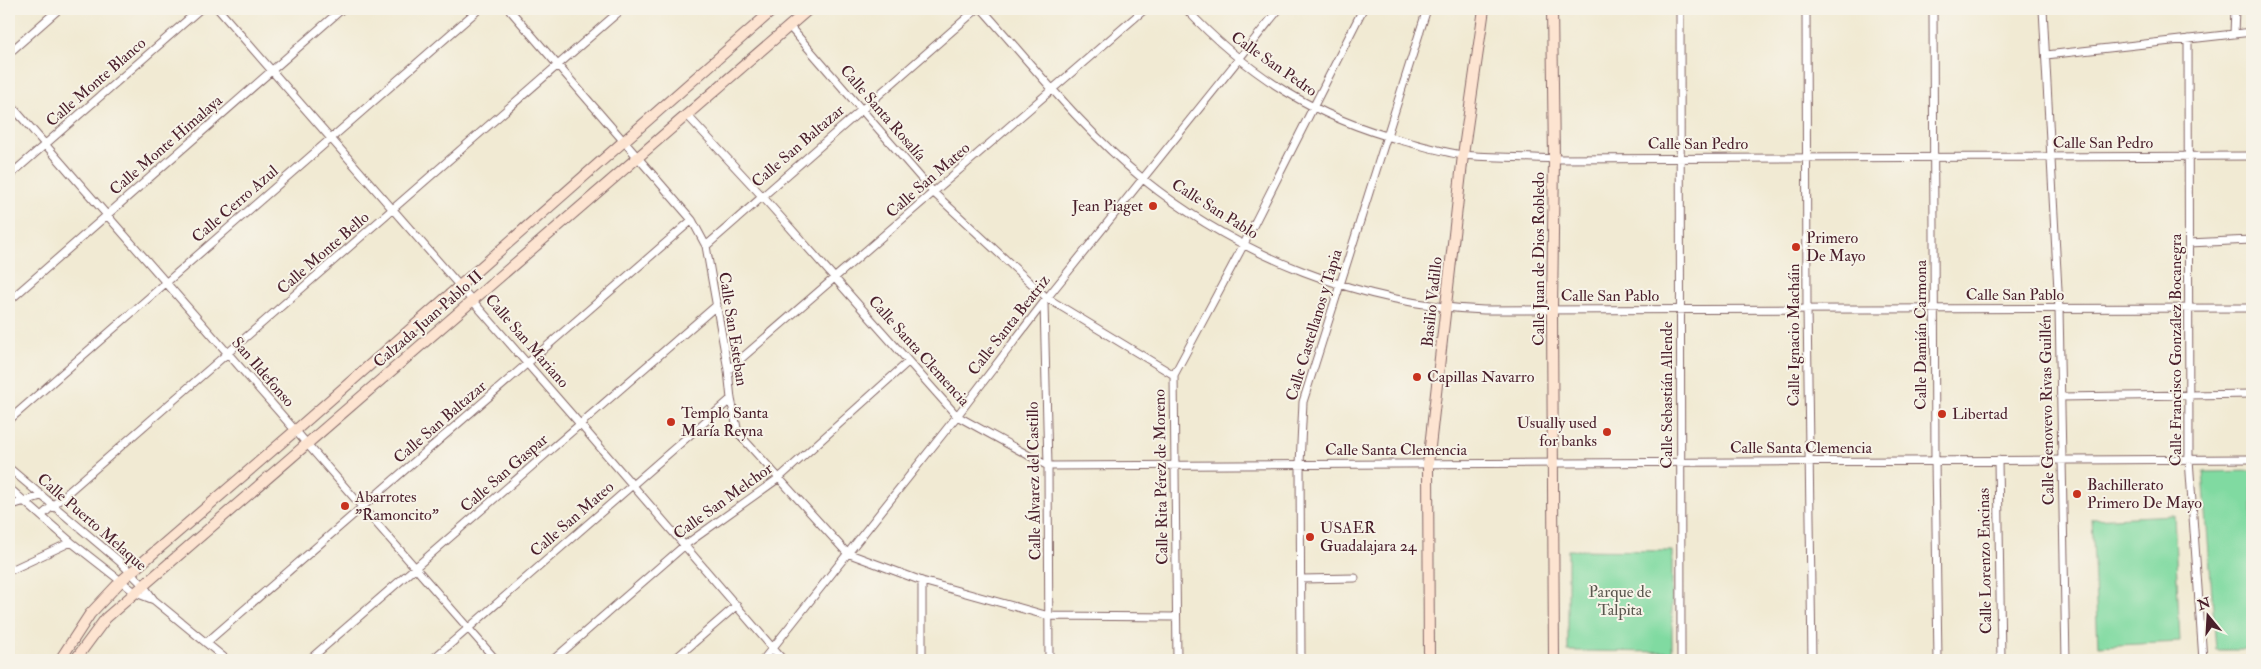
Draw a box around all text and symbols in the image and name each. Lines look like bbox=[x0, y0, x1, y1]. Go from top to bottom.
street label: Calle San Pedro bbox=[1227, 27, 1321, 101]
street label: Calle Monte Blanco bbox=[42, 33, 150, 131]
street label: Calle Santa Rosalía bbox=[836, 61, 931, 166]
street label: Calle Monte Himalaya bbox=[105, 90, 227, 200]
street label: Calle San Baltazar bbox=[747, 100, 849, 192]
street label: Calle San Pedro bbox=[2053, 133, 2154, 153]
street label: Calle San Pedro bbox=[1648, 134, 1749, 154]
street label: Calle San Mateo bbox=[882, 138, 974, 222]
street label: Calle Cerro Azul bbox=[188, 161, 282, 247]
street label: Calle Juan de Dios Robledo bbox=[1529, 172, 1550, 346]
street label: Calle San Pablo bbox=[1168, 174, 1262, 244]
place label: Jean Piaget bbox=[1071, 196, 1143, 217]
marker: Jean Piaget bbox=[1147, 200, 1159, 212]
street label: Calle Monte Bello bbox=[273, 207, 373, 299]
place label: Primero De Mayo bbox=[1806, 228, 1866, 266]
street label: Calle Francisco González Bocanegra bbox=[2166, 233, 2186, 466]
marker: Primero De Mayo bbox=[1790, 241, 1802, 253]
street label: Calle Castellanos y Tapia bbox=[1281, 246, 1348, 404]
street label: Basilio Vadillo bbox=[1417, 256, 1447, 348]
street label: Calle Damián Carmona bbox=[1911, 260, 1931, 410]
street label: Calle Ignacio Macháin bbox=[1784, 263, 1804, 407]
street label: Calzada Juan Pablo II bbox=[369, 266, 487, 373]
street label: Calle San Esteban bbox=[714, 271, 752, 387]
street label: Calle Santa Beatriz bbox=[964, 271, 1055, 379]
street label: Calle San Pablo bbox=[1966, 285, 2065, 305]
street label: Calle San Pablo bbox=[1561, 286, 1660, 306]
street label: Calle San Mariano bbox=[481, 290, 574, 392]
street label: Calle Santa Clemencia bbox=[864, 291, 974, 411]
street label: Calle Genovevo Rivas Guillén bbox=[2035, 315, 2059, 505]
street label: Calle Sebastián Allende bbox=[1657, 321, 1677, 469]
street label: San Ildefonso bbox=[227, 333, 299, 411]
place label: Capillas Navarro bbox=[1427, 367, 1535, 388]
marker: Capillas Navarro bbox=[1411, 371, 1423, 383]
street label: Calle San Baltazar bbox=[389, 376, 491, 468]
street label: Calle Rita Pérez de Moreno bbox=[1149, 389, 1173, 565]
street label: Calle Álvarez del Castillo bbox=[1022, 401, 1045, 561]
place label: Templo Santa María Reyna bbox=[681, 403, 769, 441]
place label: Libertad bbox=[1952, 404, 2008, 424]
marker: Libertad bbox=[1936, 408, 1948, 420]
place label: Usually used for banks bbox=[1517, 413, 1597, 451]
marker: Templo Santa María Reyna bbox=[665, 416, 677, 428]
marker: Usually used for banks bbox=[1601, 426, 1613, 438]
street label: Calle San Gaspar bbox=[456, 429, 553, 517]
street label: Calle Santa Clemencia bbox=[1730, 438, 1873, 458]
street label: Calle Santa Clemencia bbox=[1325, 440, 1468, 460]
street label: Calle San Melchor bbox=[669, 458, 777, 544]
street label: Calle Puerto Melaque bbox=[33, 469, 151, 575]
place label: Bachillerato Primero De Mayo bbox=[2087, 475, 2202, 513]
street label: Calle San Mateo bbox=[526, 477, 618, 561]
place label: Abarrotes "Ramoncito" bbox=[354, 487, 439, 525]
street label: Calle Lorenzo Encinas bbox=[1974, 488, 1996, 634]
marker: Bachillerato Primero De Mayo bbox=[2071, 488, 2083, 500]
marker: Abarrotes "Ramoncito" bbox=[339, 500, 351, 512]
place label: USAER Guadalajara 24 bbox=[1320, 518, 1418, 556]
marker: USAER Guadalajara 24 bbox=[1304, 531, 1316, 543]
park label: Parque de Talpita bbox=[1589, 582, 1652, 621]
north arrow bbox=[2184, 592, 2234, 642]
text: N bbox=[2195, 594, 2213, 614]

